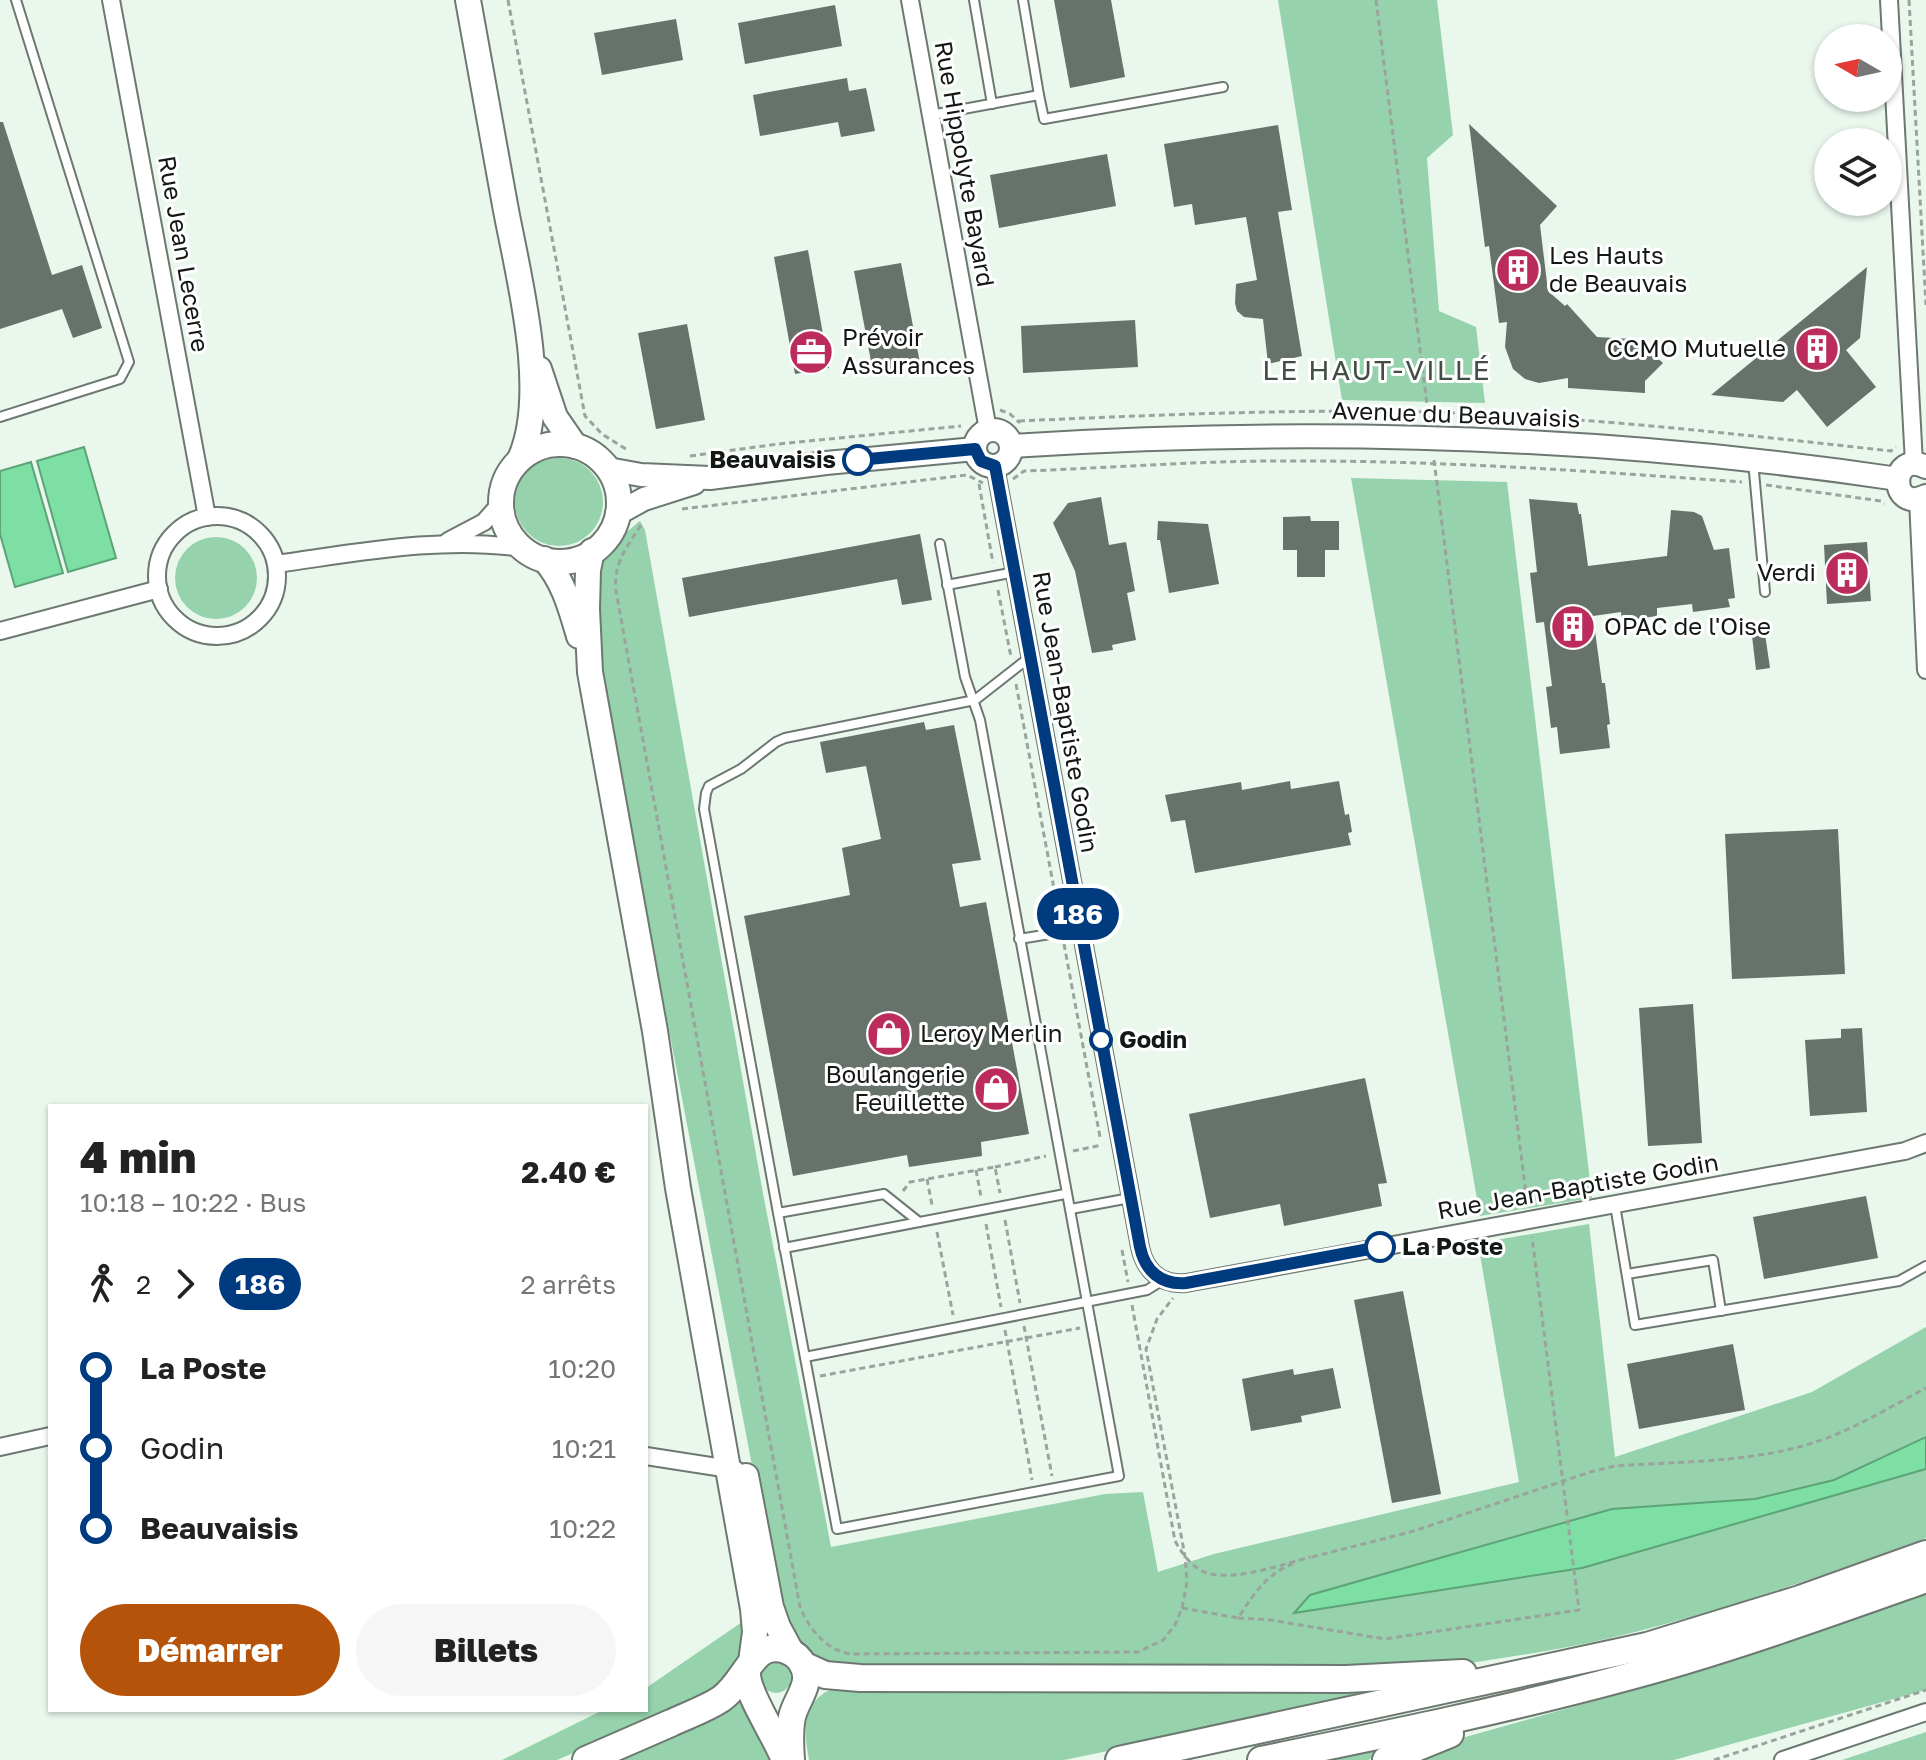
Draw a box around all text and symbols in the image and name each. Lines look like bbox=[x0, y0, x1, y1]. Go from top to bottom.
north arrow bbox=[1814, 24, 1902, 112]
map controls bbox=[1814, 24, 1902, 216]
street label: Rue Hippolyte Bayard bbox=[930, 39, 1001, 289]
button: layers bbox=[1814, 128, 1902, 216]
street label: Rue Jean Lecerre bbox=[153, 153, 216, 354]
place label: Les Hauts de Beauvais bbox=[1549, 240, 1687, 297]
building icon: Les Hauts de Beauvais bbox=[1494, 246, 1542, 294]
place label: Prévoir Assurances bbox=[842, 322, 975, 379]
building icon: CCMO Mutuelle bbox=[1793, 325, 1841, 373]
office icon: Prévoir Assurances bbox=[787, 328, 835, 376]
place label: CCMO Mutuelle bbox=[1607, 333, 1786, 362]
district label: LE HAUT-VILLÉ bbox=[1262, 353, 1492, 386]
street label: Avenue du Beauvaisis bbox=[1331, 395, 1581, 432]
place label: Beauvaisis bbox=[709, 444, 836, 473]
marker: Beauvaisis bbox=[843, 445, 873, 475]
building icon: Verdi bbox=[1823, 549, 1871, 597]
place label: Verdi bbox=[1757, 557, 1816, 586]
street label: Rue Jean-Baptiste Godin bbox=[1027, 569, 1105, 855]
building icon: OPAC de l'Oise bbox=[1549, 603, 1597, 651]
place label: OPAC de l'Oise bbox=[1604, 611, 1771, 640]
line badge: 186 bbox=[1032, 888, 1124, 940]
text: 186 bbox=[1053, 897, 1103, 930]
shop icon: Leroy Merlin bbox=[865, 1010, 913, 1058]
place label: Leroy Merlin bbox=[920, 1018, 1063, 1047]
place label: Godin bbox=[1119, 1024, 1187, 1053]
marker: Godin bbox=[1090, 1029, 1112, 1051]
place label: Boulangerie Feuillette bbox=[826, 1059, 965, 1116]
shop icon: Boulangerie Feuillette bbox=[972, 1065, 1020, 1113]
text: 4 min bbox=[80, 1130, 196, 1183]
street label: Rue Jean-Baptiste Godin bbox=[1435, 1147, 1721, 1225]
text: 2.40 € bbox=[521, 1154, 616, 1190]
text: 10:18 – 10:22 · Bus bbox=[80, 1187, 306, 1218]
place label: La Poste bbox=[1402, 1231, 1503, 1260]
marker: La Poste bbox=[1365, 1232, 1395, 1262]
icon: walk bbox=[80, 1262, 124, 1306]
icon: forward bbox=[163, 1262, 207, 1306]
text: 186 bbox=[235, 1267, 285, 1300]
text: 2 bbox=[136, 1269, 151, 1300]
text: 2 arrêts bbox=[520, 1269, 616, 1300]
text: La Poste bbox=[140, 1350, 266, 1386]
text: 10:20 bbox=[548, 1353, 616, 1384]
text: Godin bbox=[140, 1430, 224, 1466]
text: 10:21 bbox=[552, 1433, 616, 1464]
text: Beauvaisis bbox=[140, 1510, 299, 1546]
text: 10:22 bbox=[549, 1513, 616, 1544]
button: Démarrer bbox=[80, 1604, 340, 1696]
button: Billets bbox=[356, 1604, 616, 1696]

